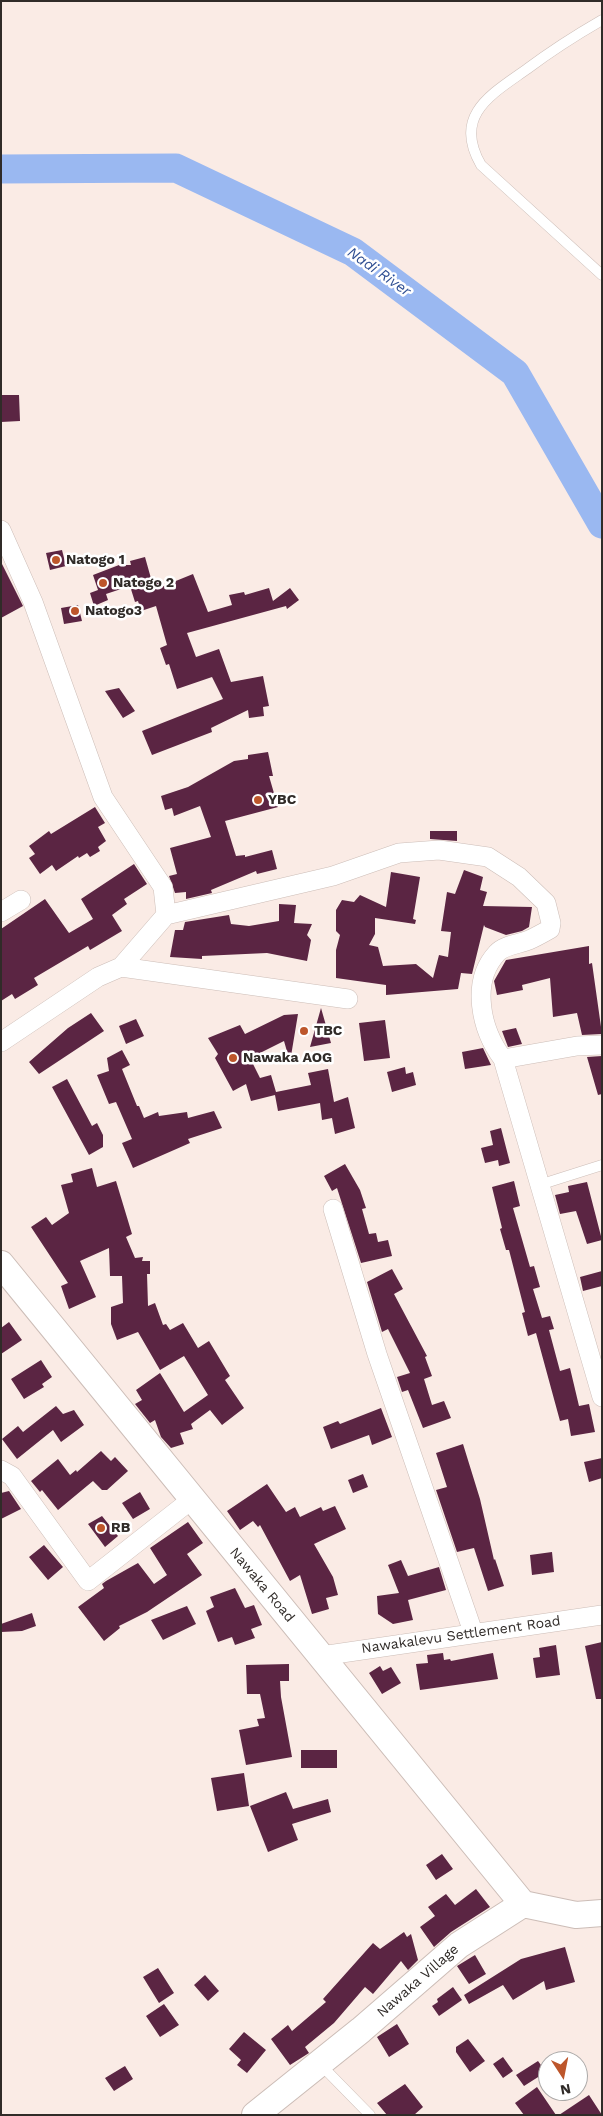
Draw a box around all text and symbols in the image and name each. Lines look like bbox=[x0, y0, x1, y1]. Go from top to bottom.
water label: Nadi River bbox=[344, 244, 414, 300]
place label: Natogo 1 bbox=[66, 552, 125, 568]
marker: Natogo 1 bbox=[50, 554, 62, 566]
place label: Natogo 2 bbox=[113, 575, 174, 591]
marker: Natogo 2 bbox=[97, 577, 109, 589]
place label: Natogo3 bbox=[85, 603, 142, 619]
marker: Natogo3 bbox=[69, 605, 81, 617]
place label: YBC bbox=[268, 792, 296, 808]
marker: YBC bbox=[252, 794, 264, 806]
place label: TBC bbox=[314, 1023, 342, 1039]
marker: TBC bbox=[298, 1025, 310, 1037]
place label: Nawaka AOG bbox=[243, 1050, 332, 1066]
marker: Nawaka AOG bbox=[227, 1052, 239, 1064]
place label: RB bbox=[111, 1520, 130, 1536]
marker: RB bbox=[95, 1522, 107, 1534]
street label: Nawaka Road bbox=[226, 1544, 298, 1626]
street label: Nawakalevu Settlement Road bbox=[360, 1613, 562, 1657]
street label: Nawaka Village bbox=[374, 1941, 462, 2021]
north arrow bbox=[538, 2051, 588, 2101]
text: N bbox=[559, 2081, 572, 2099]

